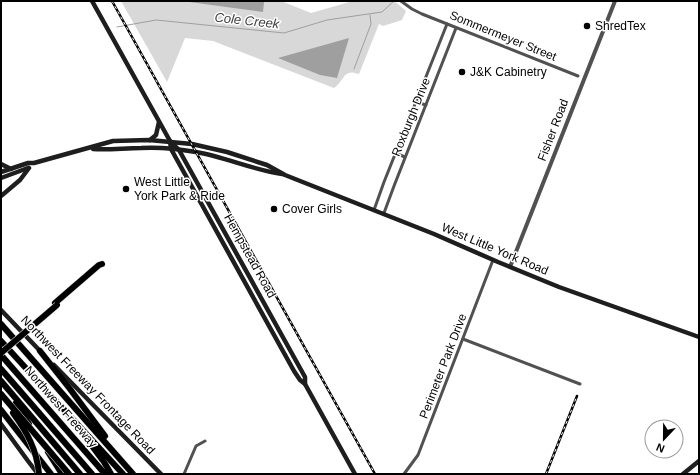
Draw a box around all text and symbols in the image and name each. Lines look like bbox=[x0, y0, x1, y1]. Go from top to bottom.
street label: Sommermeyer Street bbox=[448, 8, 559, 64]
water label: Cole Creek bbox=[214, 10, 282, 32]
place label: ShredTex bbox=[595, 19, 646, 33]
marker: ShredTex bbox=[582, 21, 592, 31]
place label: J&K Cabinetry bbox=[470, 65, 547, 79]
marker: J&K Cabinetry bbox=[457, 67, 467, 77]
street label: Roxburgh Drive bbox=[389, 75, 433, 158]
street label: Fisher Road bbox=[535, 97, 571, 163]
place label: West Little York Park & Ride bbox=[134, 175, 225, 203]
marker: West Little York Park & Ride bbox=[121, 184, 131, 194]
place label: Cover Girls bbox=[282, 202, 342, 216]
marker: Cover Girls bbox=[269, 204, 279, 214]
street label: Hempstead Road bbox=[221, 212, 279, 300]
street label: West Little York Road bbox=[440, 220, 550, 278]
street label: Perimeter Park Drive bbox=[417, 311, 470, 420]
street label: Northwest Freeway Frontage Road bbox=[18, 313, 158, 457]
street label: Northwest Freeway bbox=[22, 363, 100, 451]
north arrow bbox=[644, 419, 684, 459]
text: N bbox=[654, 441, 666, 455]

